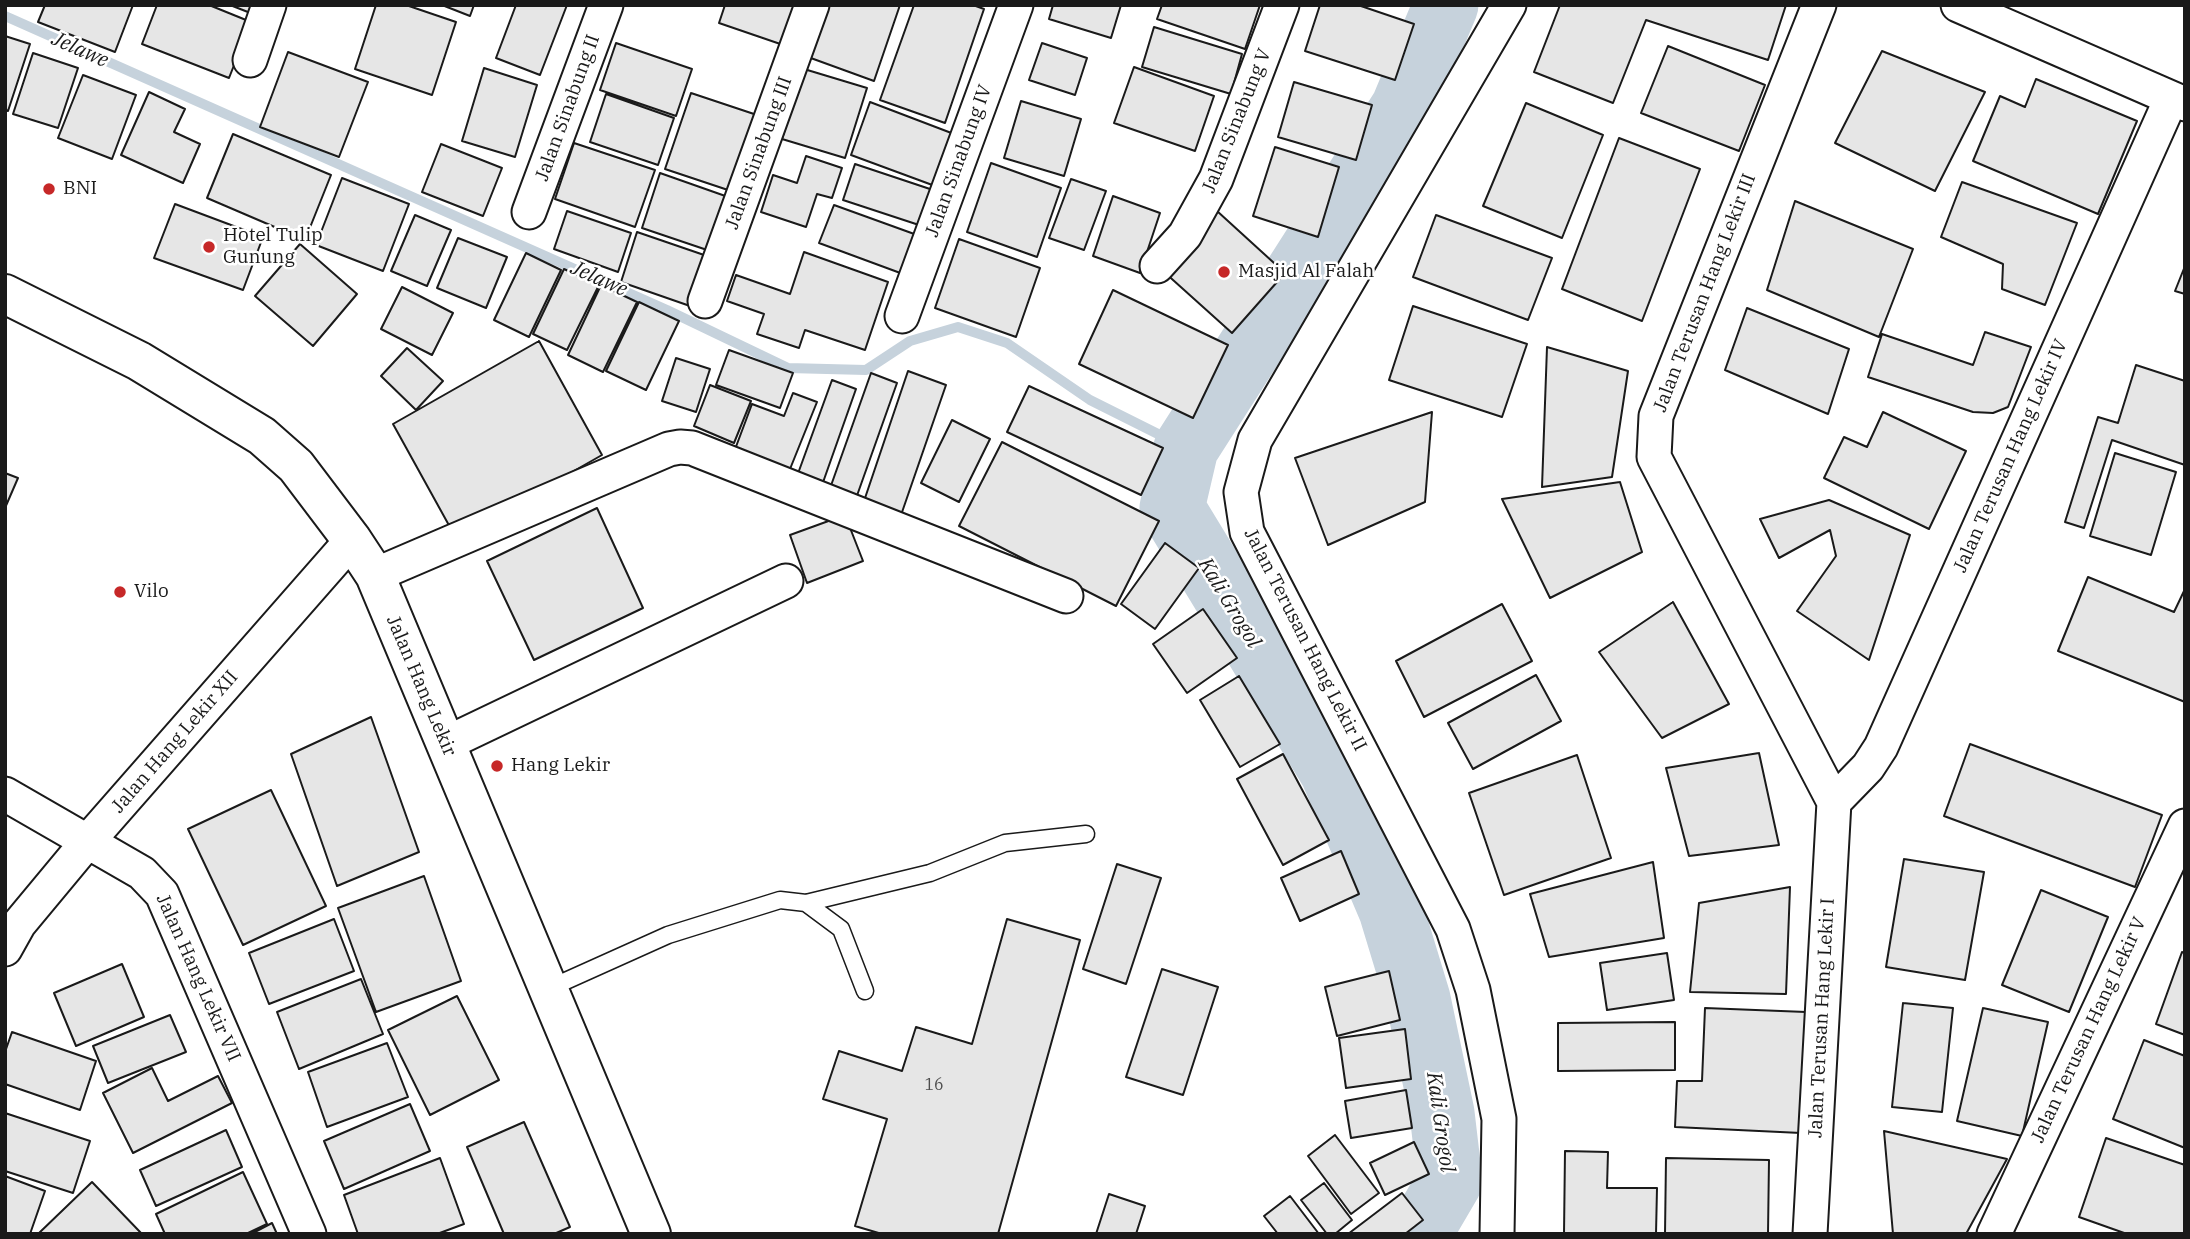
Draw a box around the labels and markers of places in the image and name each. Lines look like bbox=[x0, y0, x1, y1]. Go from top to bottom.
place label: BNI bbox=[63, 178, 97, 200]
marker: BNI bbox=[41, 181, 57, 197]
place label: Hotel Tulip Gunung bbox=[223, 225, 323, 269]
marker: Hotel Tulip Gunung bbox=[201, 239, 217, 255]
place label: Masjid Al Falah bbox=[1238, 261, 1374, 283]
marker: Masjid Al Falah bbox=[1216, 264, 1232, 280]
place label: Vilo bbox=[134, 581, 169, 603]
marker: Vilo bbox=[112, 584, 128, 600]
place label: Hang Lekir bbox=[511, 755, 610, 777]
marker: Hang Lekir bbox=[489, 758, 505, 774]

